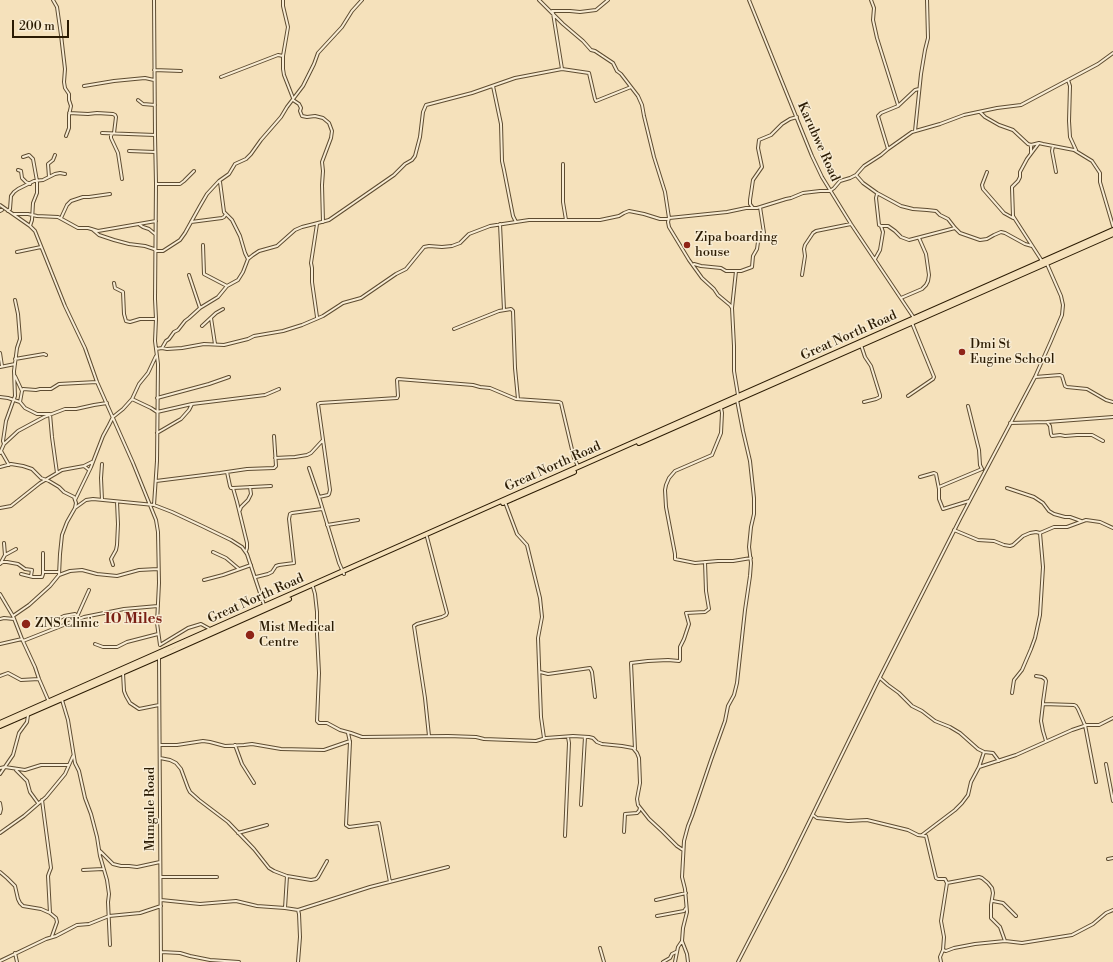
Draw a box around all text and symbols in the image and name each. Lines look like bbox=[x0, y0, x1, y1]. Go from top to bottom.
scale bar bbox=[14, 12, 71, 38]
text: 200 m bbox=[19, 19, 55, 34]
street label: Karubwe Road bbox=[793, 100, 843, 184]
place label: Zipa boarding house bbox=[695, 230, 777, 261]
marker: Zipa boarding house bbox=[682, 240, 692, 250]
street label: Great North Road bbox=[798, 308, 900, 364]
place label: Dmi St Eugine School bbox=[970, 337, 1055, 368]
marker: Dmi St Eugine School bbox=[957, 347, 967, 357]
street label: Great North Road bbox=[502, 439, 604, 495]
street label: Great North Road bbox=[205, 571, 307, 627]
district label: 10 Miles bbox=[104, 610, 162, 628]
place label: ZNS Clinic bbox=[35, 616, 99, 632]
marker: ZNS Clinic bbox=[20, 618, 32, 630]
place label: Mist Medical Centre bbox=[259, 620, 335, 651]
marker: Mist Medical Centre bbox=[244, 629, 256, 641]
street label: Mungule Road bbox=[143, 767, 159, 851]

